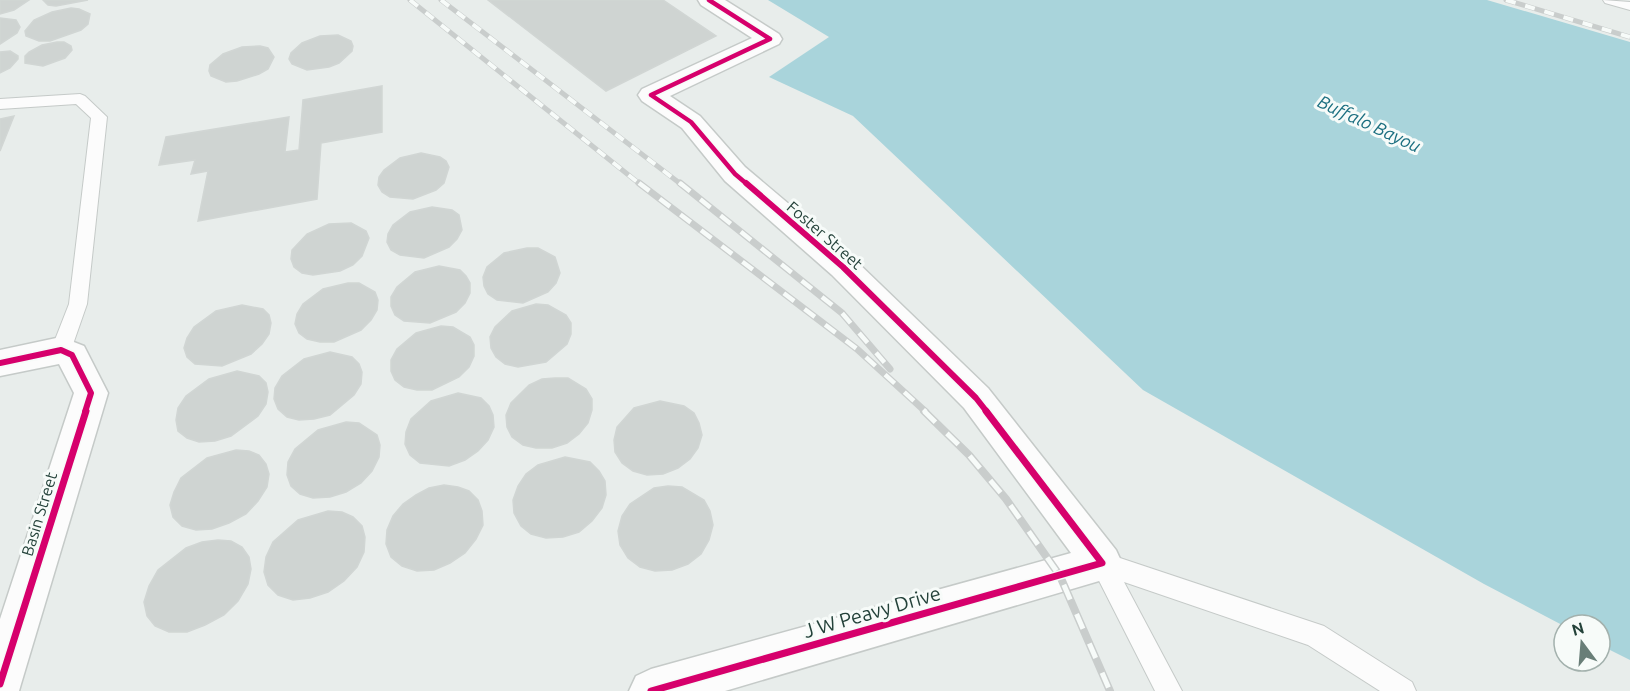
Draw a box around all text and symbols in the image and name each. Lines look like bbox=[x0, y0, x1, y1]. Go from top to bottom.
water label: Buffalo Bayou bbox=[1315, 91, 1424, 157]
street label: Foster Street bbox=[784, 197, 867, 273]
street label: Basin Street bbox=[18, 469, 60, 558]
street label: J W Peavy Drive bbox=[800, 581, 943, 642]
north arrow bbox=[1552, 613, 1612, 673]
text: N bbox=[1570, 618, 1586, 639]

